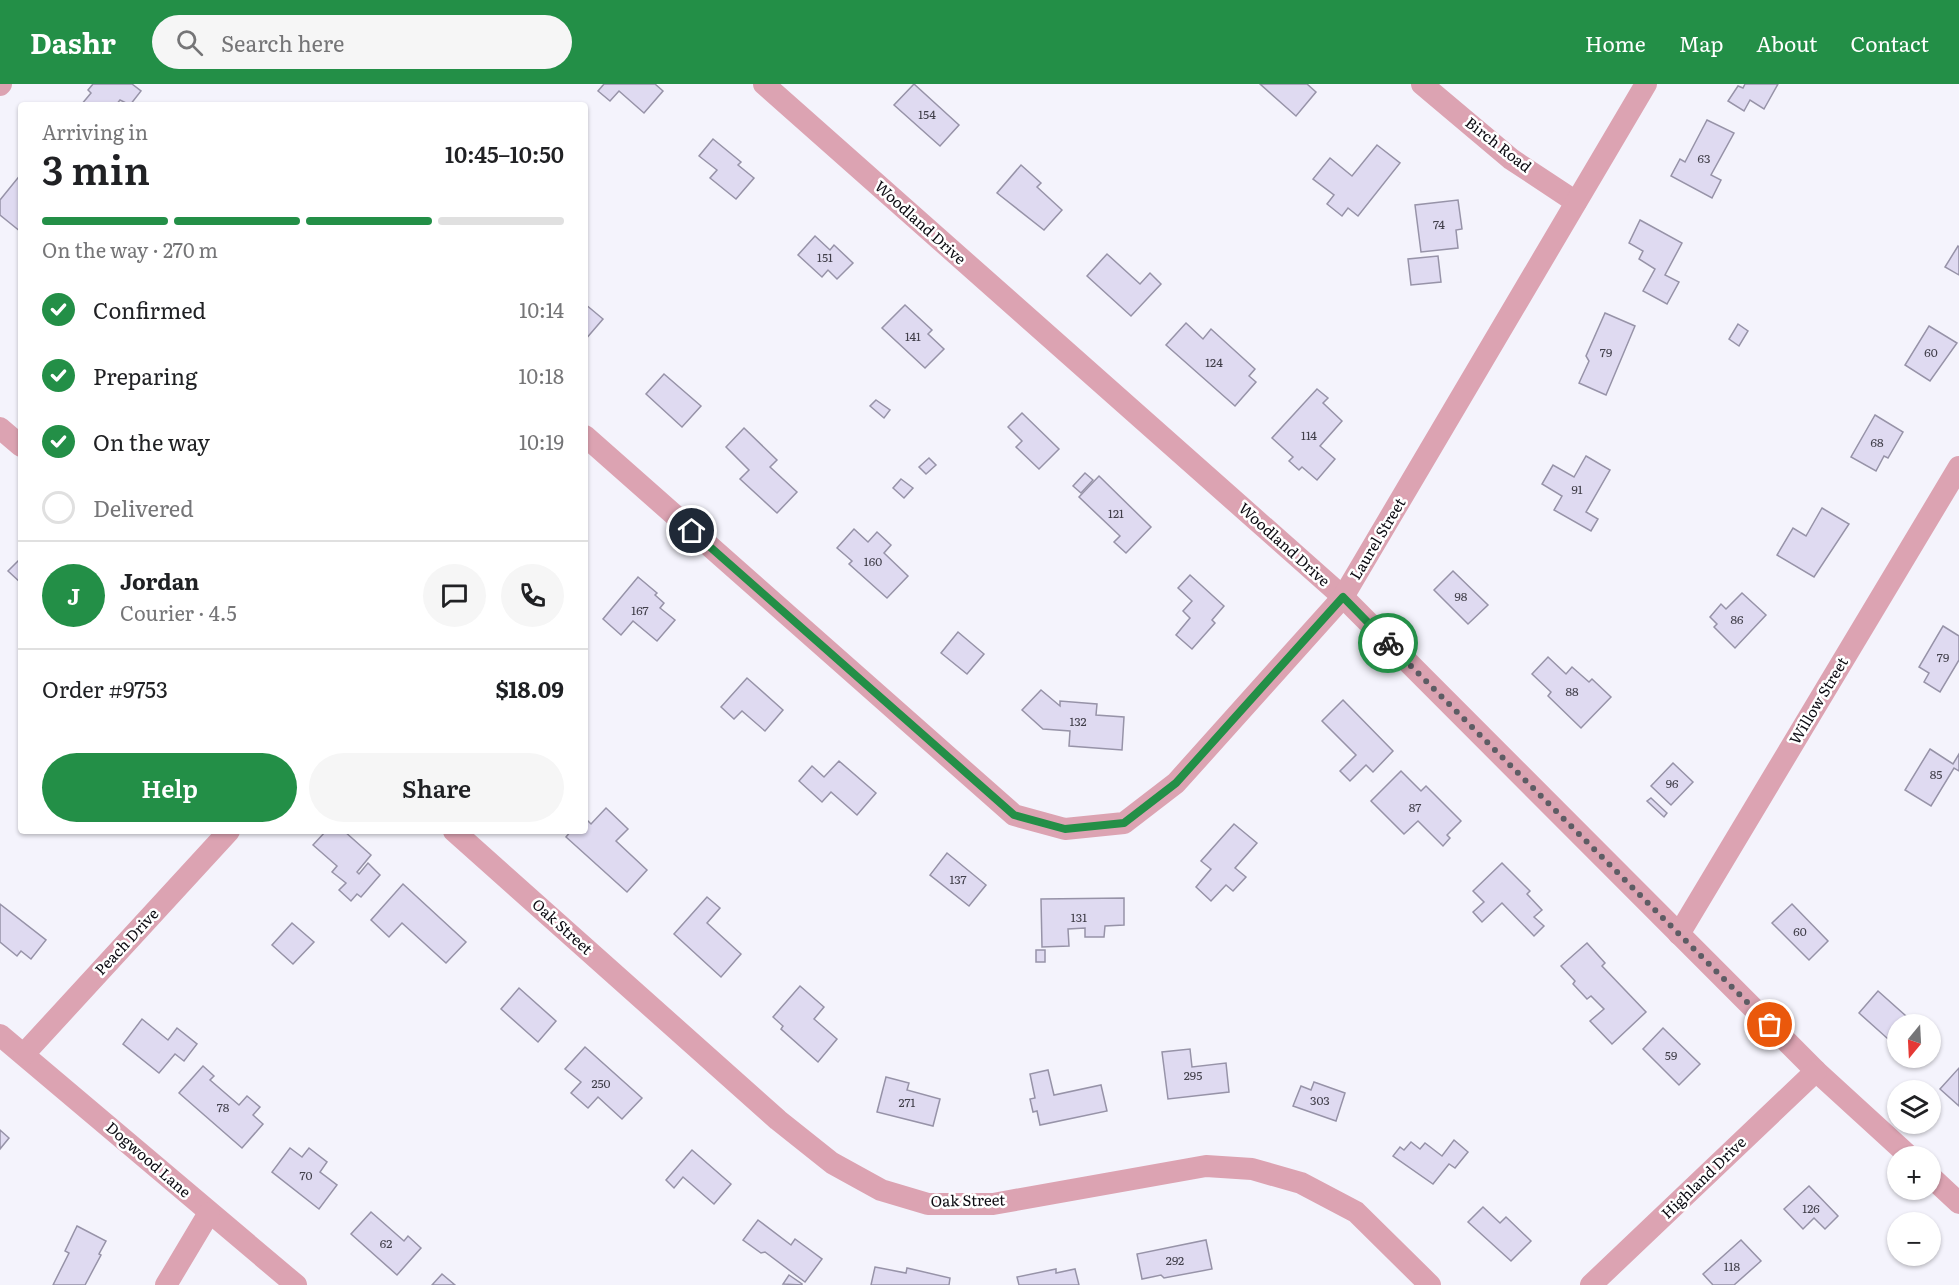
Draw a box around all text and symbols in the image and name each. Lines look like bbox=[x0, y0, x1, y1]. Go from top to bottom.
search box bbox=[152, 15, 572, 69]
text: Dashr bbox=[30, 21, 116, 63]
icon: search bbox=[173, 26, 206, 59]
text: Search here bbox=[221, 26, 344, 59]
text: Home bbox=[1585, 27, 1646, 58]
text: Map bbox=[1679, 27, 1723, 58]
text: About bbox=[1756, 27, 1818, 58]
text: Contact bbox=[1851, 27, 1929, 58]
house number: 154 bbox=[918, 105, 936, 123]
street label: Birch Road bbox=[1461, 111, 1537, 177]
text: Arriving in bbox=[42, 116, 148, 146]
text: 10:45–10:50 bbox=[445, 137, 564, 170]
text: 3 min bbox=[42, 139, 150, 197]
house number: 63 bbox=[1698, 149, 1710, 167]
street label: Woodland Drive bbox=[870, 174, 972, 269]
house number: 74 bbox=[1433, 215, 1445, 233]
text: On the way · 270 m bbox=[42, 234, 218, 264]
house number: 151 bbox=[817, 248, 833, 266]
icon: check bbox=[42, 293, 75, 326]
text: Confirmed bbox=[93, 293, 206, 326]
text: 10:14 bbox=[519, 294, 564, 324]
house number: 141 bbox=[905, 327, 921, 345]
house number: 79 bbox=[1600, 343, 1612, 361]
house number: 60 bbox=[1924, 343, 1938, 361]
house number: 124 bbox=[1205, 353, 1223, 371]
icon: check bbox=[42, 359, 75, 392]
text: Preparing bbox=[93, 359, 197, 392]
text: 10:18 bbox=[518, 360, 564, 390]
icon: check bbox=[42, 425, 75, 458]
text: On the way bbox=[93, 425, 210, 458]
text: 10:19 bbox=[519, 426, 564, 456]
house number: 114 bbox=[1301, 426, 1317, 444]
house number: 68 bbox=[1870, 433, 1884, 451]
house number: 91 bbox=[1571, 480, 1583, 498]
text: Delivered bbox=[93, 491, 194, 524]
street label: Laurel Street bbox=[1343, 493, 1410, 584]
street label: Woodland Drive bbox=[1234, 496, 1336, 591]
house number: 121 bbox=[1108, 504, 1124, 522]
pin bbox=[666, 505, 717, 556]
icon: home bbox=[675, 514, 708, 547]
house number: 160 bbox=[864, 552, 882, 570]
text: Jordan bbox=[120, 564, 199, 597]
button: chat bbox=[423, 564, 486, 627]
button: phone bbox=[501, 564, 564, 627]
text: J bbox=[67, 579, 80, 612]
house number: 98 bbox=[1455, 587, 1468, 605]
text: Courier · 4.5 bbox=[120, 597, 237, 627]
house number: 167 bbox=[631, 601, 649, 619]
house number: 86 bbox=[1730, 610, 1744, 628]
courier bbox=[1358, 613, 1418, 673]
icon: bike bbox=[1372, 627, 1405, 660]
house number: 79 bbox=[1937, 648, 1949, 666]
street label: Willow Street bbox=[1783, 652, 1853, 748]
text: Order #9753 bbox=[42, 672, 168, 705]
text: $18.09 bbox=[495, 672, 564, 705]
house number: 88 bbox=[1565, 682, 1579, 700]
house number: 132 bbox=[1069, 712, 1087, 730]
button: Help bbox=[42, 753, 297, 822]
button: Share bbox=[309, 753, 564, 822]
house number: 85 bbox=[1930, 765, 1942, 783]
house number: 96 bbox=[1666, 774, 1679, 792]
house number: 87 bbox=[1409, 798, 1421, 816]
house number: 137 bbox=[949, 870, 967, 888]
street label: Oak Street bbox=[528, 892, 598, 959]
street label: Peach Drive bbox=[89, 902, 163, 980]
house number: 131 bbox=[1071, 908, 1087, 926]
house number: 60 bbox=[1793, 922, 1807, 940]
pin bbox=[1744, 999, 1795, 1050]
icon: bag bbox=[1753, 1008, 1786, 1041]
north arrow bbox=[1887, 1014, 1941, 1068]
map controls bbox=[1887, 1014, 1941, 1266]
house number: 59 bbox=[1665, 1046, 1677, 1064]
house number: 295 bbox=[1184, 1066, 1202, 1084]
house number: 250 bbox=[591, 1074, 611, 1092]
button: layers bbox=[1887, 1080, 1941, 1134]
house number: 303 bbox=[1310, 1091, 1330, 1109]
house number: 271 bbox=[899, 1093, 916, 1111]
house number: 78 bbox=[217, 1098, 230, 1116]
street label: Dogwood Lane bbox=[101, 1115, 197, 1203]
street label: Highland Drive bbox=[1655, 1130, 1751, 1223]
button: + bbox=[1887, 1146, 1941, 1200]
house number: 70 bbox=[299, 1166, 313, 1184]
street label: Oak Street bbox=[931, 1187, 1005, 1212]
house number: 126 bbox=[1802, 1199, 1820, 1217]
button: − bbox=[1887, 1212, 1941, 1266]
house number: 62 bbox=[380, 1234, 392, 1252]
house number: 292 bbox=[1166, 1251, 1184, 1269]
house number: 118 bbox=[1724, 1257, 1741, 1275]

